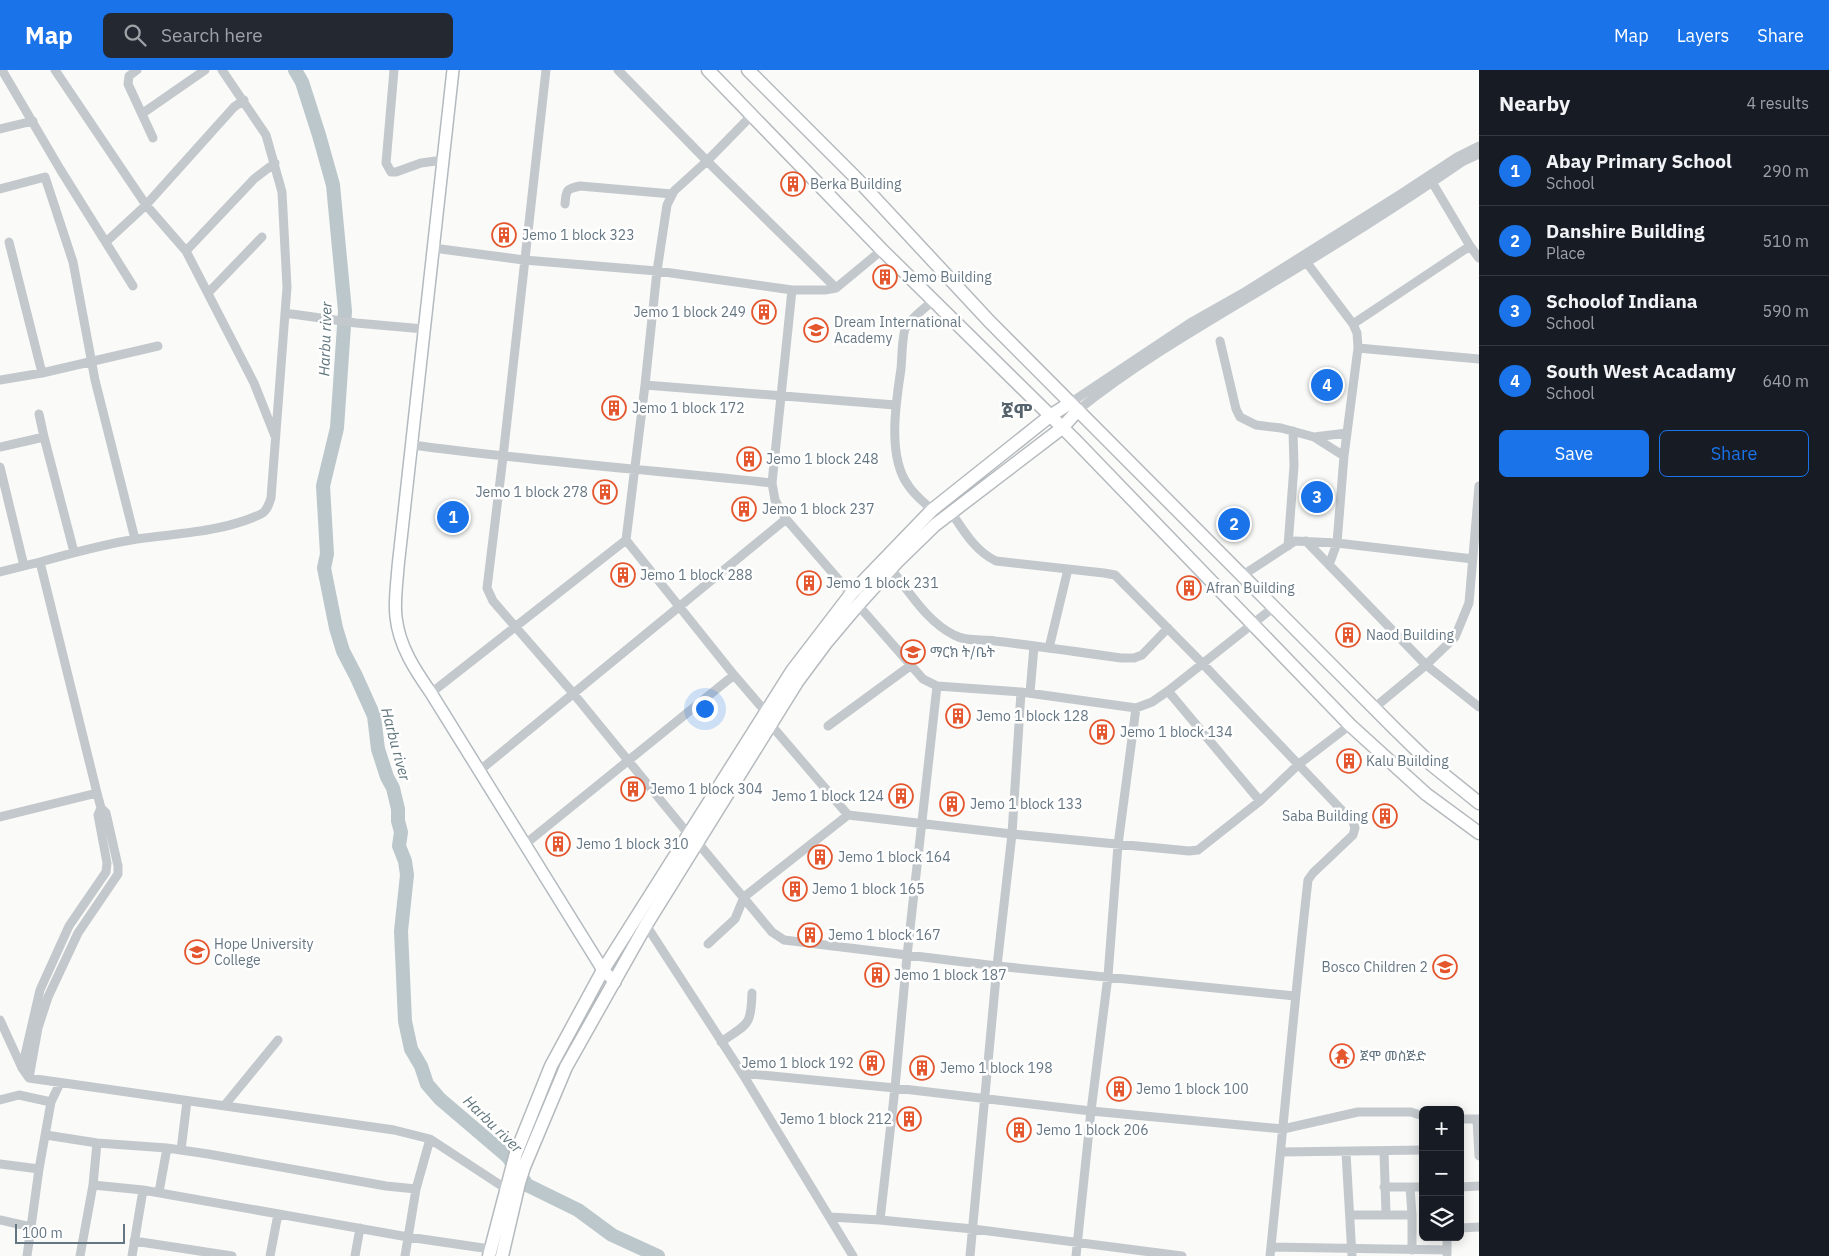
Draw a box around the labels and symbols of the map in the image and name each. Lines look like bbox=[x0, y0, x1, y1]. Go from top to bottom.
building icon: Berka Building bbox=[780, 171, 806, 197]
place label: Berka Building bbox=[810, 175, 902, 193]
building icon: Jemo 1 block 323 bbox=[491, 222, 517, 248]
place label: Jemo 1 block 323 bbox=[522, 226, 635, 244]
building icon: Jemo Building bbox=[872, 264, 898, 290]
place label: Jemo Building bbox=[902, 268, 992, 286]
building icon: Jemo 1 block 249 bbox=[751, 299, 777, 325]
water label: Harbu river bbox=[314, 301, 336, 377]
place label: Jemo 1 block 249 bbox=[633, 303, 746, 321]
place label: Dream International Academy bbox=[834, 313, 961, 347]
school or university icon: Dream International Academy bbox=[803, 317, 829, 343]
pin: 4 bbox=[1311, 366, 1343, 404]
building icon: Jemo 1 block 172 bbox=[601, 395, 627, 421]
place label: Jemo 1 block 172 bbox=[632, 399, 745, 417]
district label: ጀሞ bbox=[1002, 399, 1033, 423]
building icon: Jemo 1 block 248 bbox=[736, 446, 762, 472]
place label: Jemo 1 block 248 bbox=[766, 450, 879, 468]
pin: 3 bbox=[1301, 478, 1333, 516]
building icon: Jemo 1 block 278 bbox=[592, 479, 618, 505]
place label: Jemo 1 block 278 bbox=[475, 483, 588, 501]
building icon: Jemo 1 block 237 bbox=[731, 496, 757, 522]
pin: 1 bbox=[437, 498, 469, 536]
place label: Jemo 1 block 237 bbox=[762, 500, 875, 518]
pin: 2 bbox=[1218, 505, 1250, 543]
building icon: Jemo 1 block 288 bbox=[610, 562, 636, 588]
place label: Jemo 1 block 288 bbox=[640, 566, 753, 584]
building icon: Jemo 1 block 231 bbox=[796, 570, 822, 596]
place label: Jemo 1 block 231 bbox=[826, 574, 939, 592]
building icon: Afran Building bbox=[1176, 575, 1202, 601]
place label: Afran Building bbox=[1206, 579, 1295, 597]
building icon: Naod Building bbox=[1335, 622, 1361, 648]
place label: Naod Building bbox=[1366, 626, 1455, 644]
school or university icon: ማርክ ት/ቤት bbox=[900, 639, 926, 665]
place label: ማርክ ት/ቤት bbox=[930, 643, 995, 661]
your location bbox=[692, 696, 718, 722]
building icon: Jemo 1 block 128 bbox=[945, 703, 971, 729]
water label: Harbu river bbox=[377, 705, 415, 783]
place label: Jemo 1 block 128 bbox=[976, 707, 1089, 725]
building icon: Jemo 1 block 134 bbox=[1089, 719, 1115, 745]
place label: Jemo 1 block 134 bbox=[1120, 723, 1233, 741]
building icon: Kalu Building bbox=[1336, 748, 1362, 774]
place label: Kalu Building bbox=[1366, 752, 1449, 770]
building icon: Jemo 1 block 304 bbox=[620, 776, 646, 802]
place label: Jemo 1 block 304 bbox=[650, 780, 763, 798]
building icon: Jemo 1 block 124 bbox=[888, 783, 914, 809]
place label: Jemo 1 block 124 bbox=[771, 787, 884, 805]
building icon: Jemo 1 block 133 bbox=[939, 791, 965, 817]
place label: Jemo 1 block 133 bbox=[970, 795, 1083, 813]
building icon: Saba Building bbox=[1372, 803, 1398, 829]
place label: Saba Building bbox=[1282, 807, 1369, 825]
building icon: Jemo 1 block 310 bbox=[545, 831, 571, 857]
place label: Jemo 1 block 310 bbox=[576, 835, 689, 853]
building icon: Jemo 1 block 164 bbox=[807, 844, 833, 870]
place label: Jemo 1 block 164 bbox=[838, 848, 951, 866]
building icon: Jemo 1 block 165 bbox=[782, 876, 808, 902]
place label: Jemo 1 block 165 bbox=[812, 880, 925, 898]
building icon: Jemo 1 block 167 bbox=[797, 922, 823, 948]
place label: Jemo 1 block 167 bbox=[828, 926, 941, 944]
place label: Hope University College bbox=[214, 935, 314, 969]
school or university icon: Hope University College bbox=[184, 939, 210, 965]
school or university icon: Bosco Children 2 bbox=[1432, 954, 1458, 980]
place label: Bosco Children 2 bbox=[1322, 958, 1428, 976]
building icon: Jemo 1 block 187 bbox=[864, 962, 890, 988]
place label: Jemo 1 block 187 bbox=[894, 966, 1007, 984]
temple icon: ጀሞ መስጅድ bbox=[1329, 1043, 1355, 1069]
place label: ጀሞ መስጅድ bbox=[1360, 1047, 1426, 1065]
building icon: Jemo 1 block 192 bbox=[859, 1050, 885, 1076]
place label: Jemo 1 block 192 bbox=[741, 1054, 854, 1072]
building icon: Jemo 1 block 198 bbox=[909, 1055, 935, 1081]
place label: Jemo 1 block 198 bbox=[940, 1059, 1053, 1077]
building icon: Jemo 1 block 100 bbox=[1106, 1076, 1132, 1102]
place label: Jemo 1 block 100 bbox=[1136, 1080, 1249, 1098]
water label: Harbu river bbox=[460, 1091, 527, 1157]
building icon: Jemo 1 block 212 bbox=[896, 1106, 922, 1132]
place label: Jemo 1 block 212 bbox=[779, 1110, 892, 1128]
building icon: Jemo 1 block 206 bbox=[1006, 1117, 1032, 1143]
place label: Jemo 1 block 206 bbox=[1036, 1121, 1149, 1139]
scale bar bbox=[15, 1221, 125, 1244]

